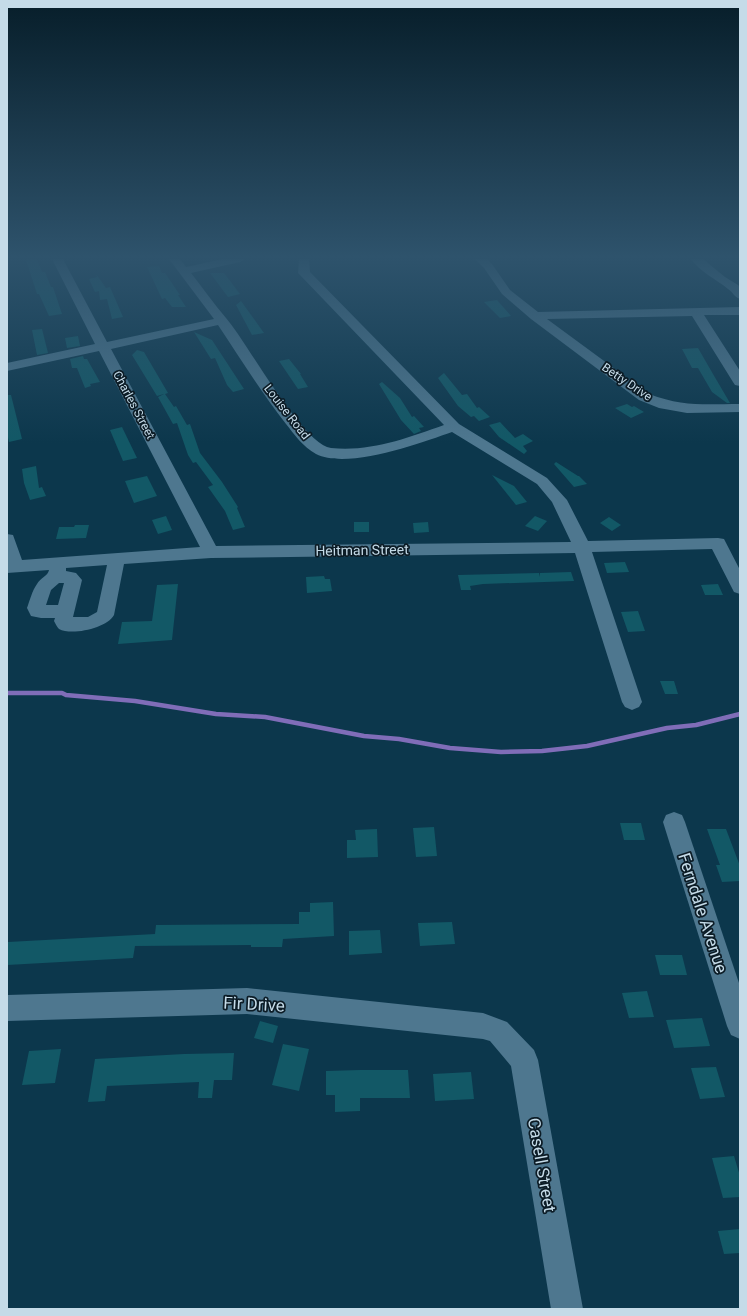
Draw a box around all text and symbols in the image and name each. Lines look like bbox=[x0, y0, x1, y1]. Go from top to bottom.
street label: Betty Drive bbox=[599, 360, 655, 404]
street label: Charles Street bbox=[110, 369, 158, 442]
street label: Louise Road bbox=[261, 382, 313, 442]
street label: Heitman Street bbox=[315, 541, 409, 559]
street label: Ferndale Avenue bbox=[674, 850, 732, 976]
street label: Fir Drive bbox=[223, 992, 285, 1016]
street label: Casell Street bbox=[524, 1116, 560, 1214]

